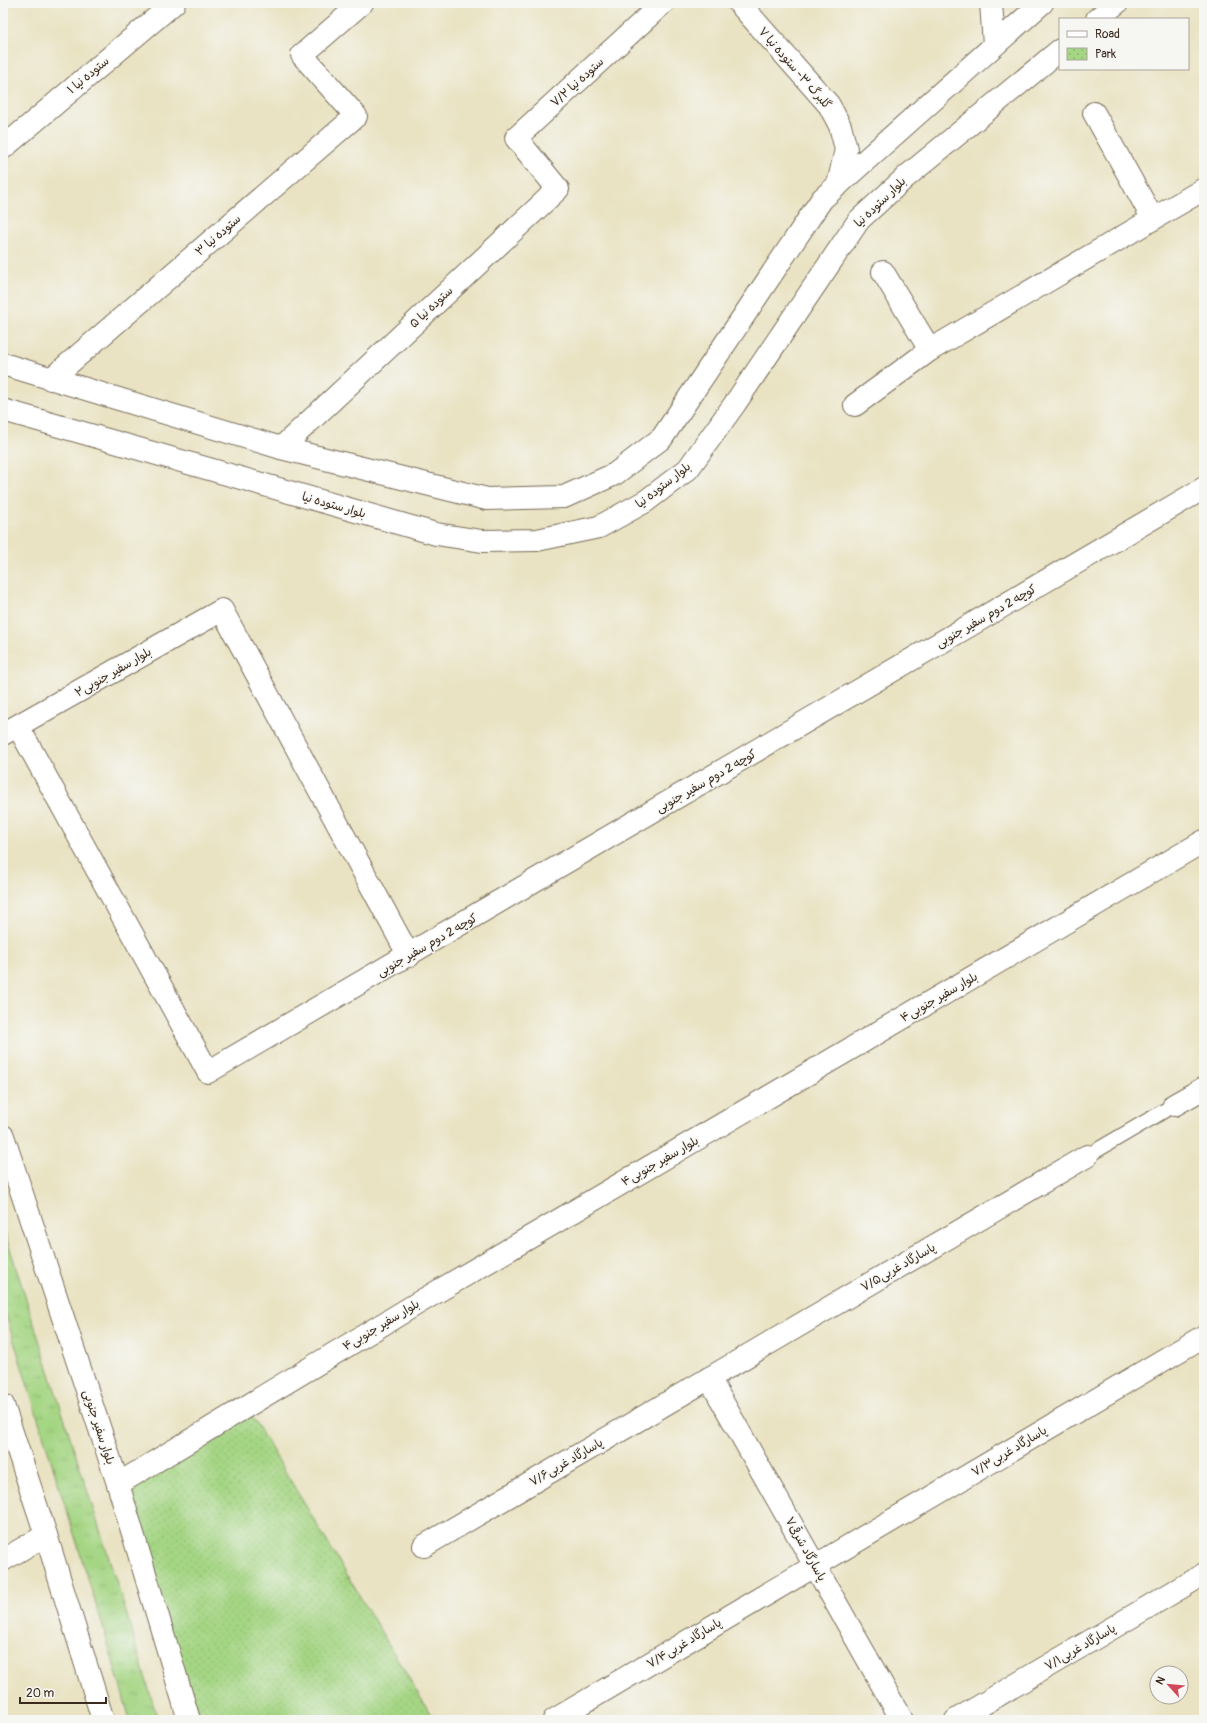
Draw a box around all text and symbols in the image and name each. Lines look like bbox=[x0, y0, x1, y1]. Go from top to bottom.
legend bbox=[1059, 18, 1189, 70]
street label: گلبرگ ۳- ستوده نیا ۷ bbox=[755, 24, 834, 112]
text: Road bbox=[1095, 27, 1120, 42]
text: Park bbox=[1095, 47, 1116, 62]
street label: ستوده نیا ۱ bbox=[64, 54, 112, 97]
street label: ستوده نیا ۷/۲ bbox=[548, 54, 607, 110]
street label: بلوار ستوده نیا bbox=[851, 174, 909, 231]
street label: ستوده نیا ۳ bbox=[192, 211, 244, 259]
street label: ستوده نیا ۵ bbox=[406, 283, 456, 331]
street label: بلوار ستوده نیا bbox=[633, 459, 694, 512]
street label: بلوار ستوده نیا bbox=[300, 489, 368, 522]
street label: کوچه 2 دوم سفیر جنوبی bbox=[933, 582, 1040, 652]
street label: بلوار سفیر جنوبی۲ bbox=[72, 644, 154, 700]
street label: کوچه 2 دوم سفیر جنوبی bbox=[653, 747, 760, 817]
street label: کوچه 2 دوم سفیر جنوبی bbox=[374, 911, 481, 981]
street label: بلوار سفیر جنوبی۴ bbox=[898, 969, 981, 1026]
street label: بلوار سفیر جنوبی۴ bbox=[619, 1133, 702, 1190]
street label: پاسارگاد غربی۷/۵ bbox=[858, 1240, 938, 1295]
street label: بلوار سفیر جنوبی۴ bbox=[340, 1297, 422, 1354]
street label: بلوار سفیر جنوبی bbox=[79, 1388, 118, 1467]
street label: پاسارگاد غربی۷/۳ bbox=[969, 1423, 1050, 1480]
street label: پاسارگاد غربی۷/۶ bbox=[527, 1435, 606, 1490]
street label: پاسارگاد شرقی۷ bbox=[782, 1514, 829, 1584]
street label: پاسارگاد غربی۷/۴ bbox=[644, 1615, 724, 1672]
street label: پاسارگاد غربی۷/۱ bbox=[1042, 1621, 1119, 1674]
north arrow bbox=[1149, 1665, 1189, 1705]
text: N bbox=[1153, 1674, 1168, 1687]
scale bar bbox=[20, 1679, 106, 1705]
text: 20 m bbox=[26, 1686, 55, 1701]

